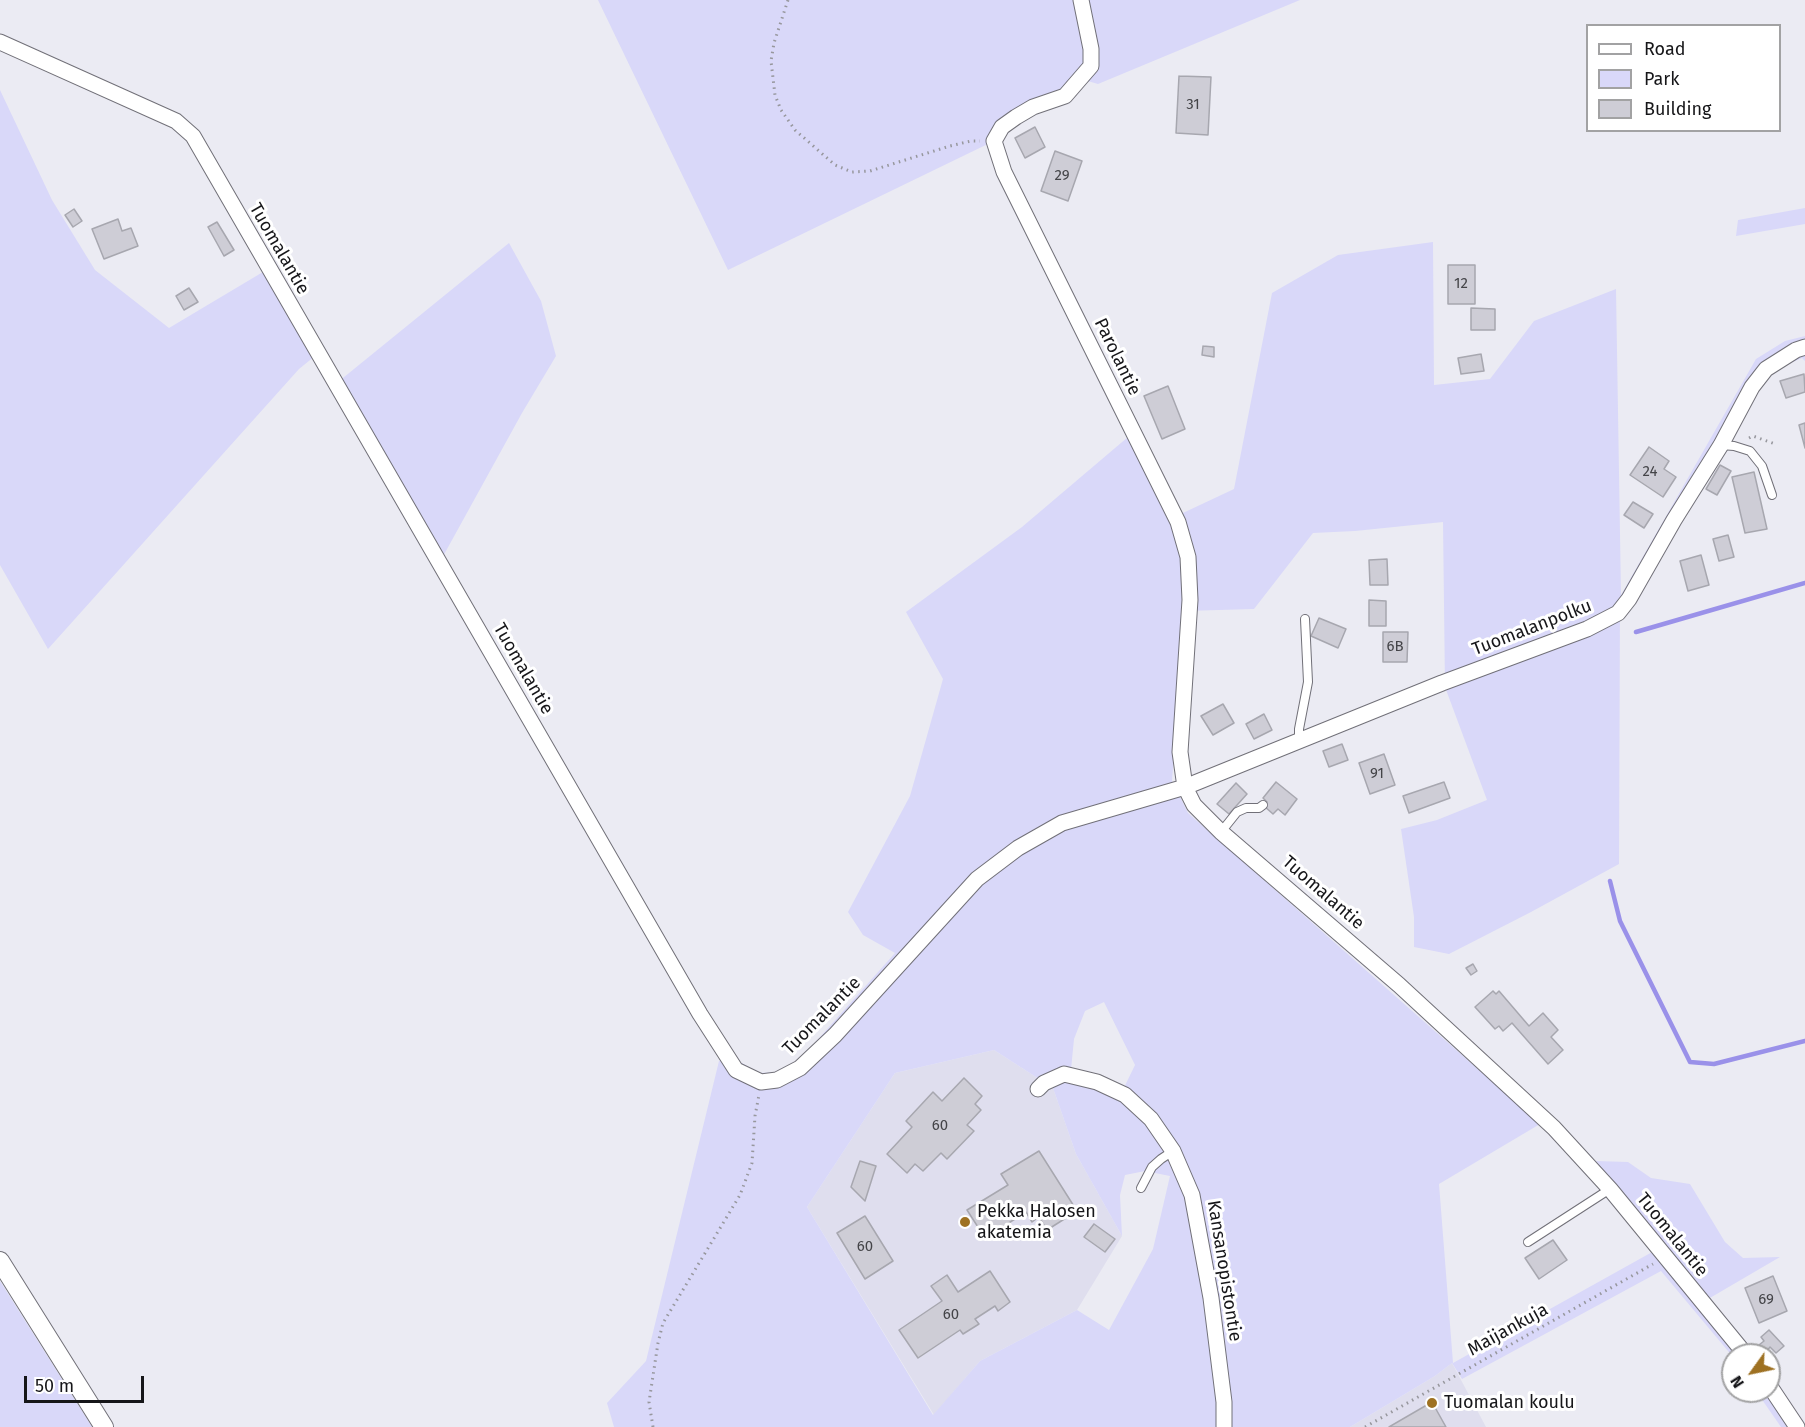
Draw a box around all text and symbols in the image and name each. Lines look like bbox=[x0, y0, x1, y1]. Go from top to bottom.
legend bbox=[1586, 24, 1781, 132]
text: Road bbox=[1644, 38, 1686, 60]
text: Park bbox=[1644, 68, 1679, 90]
house number: 31 bbox=[1186, 96, 1200, 114]
text: Building bbox=[1644, 98, 1711, 120]
house number: 29 bbox=[1054, 167, 1070, 185]
street label: Tuomalantie bbox=[244, 200, 314, 298]
house number: 12 bbox=[1454, 275, 1468, 293]
street label: Parolantie bbox=[1089, 315, 1145, 399]
house number: 24 bbox=[1643, 463, 1657, 481]
street label: Tuomalanpolku bbox=[1469, 595, 1595, 661]
street label: Tuomalantie bbox=[488, 620, 558, 718]
house number: 6B bbox=[1386, 638, 1404, 656]
house number: 91 bbox=[1370, 765, 1384, 783]
street label: Tuomalantie bbox=[1278, 852, 1368, 934]
street label: Tuomalantie bbox=[778, 972, 866, 1060]
house number: 60 bbox=[932, 1117, 948, 1135]
street label: Tuomalantie bbox=[1632, 1189, 1712, 1281]
street label: Kansanopistontie bbox=[1202, 1199, 1246, 1343]
place label: Pekka Halosen akatemia bbox=[977, 1201, 1096, 1244]
marker: Pekka Halosen akatemia bbox=[958, 1215, 972, 1229]
house number: 60 bbox=[857, 1238, 873, 1256]
house number: 69 bbox=[1758, 1291, 1774, 1309]
street label: Maijankuja bbox=[1464, 1299, 1552, 1361]
house number: 60 bbox=[943, 1306, 959, 1324]
north arrow bbox=[1721, 1343, 1781, 1403]
scale bar bbox=[27, 1364, 147, 1402]
text: N bbox=[1726, 1372, 1748, 1392]
text: 50 m bbox=[35, 1375, 74, 1397]
place label: Tuomalan koulu bbox=[1444, 1392, 1575, 1414]
marker: Tuomalan koulu bbox=[1425, 1396, 1439, 1410]

